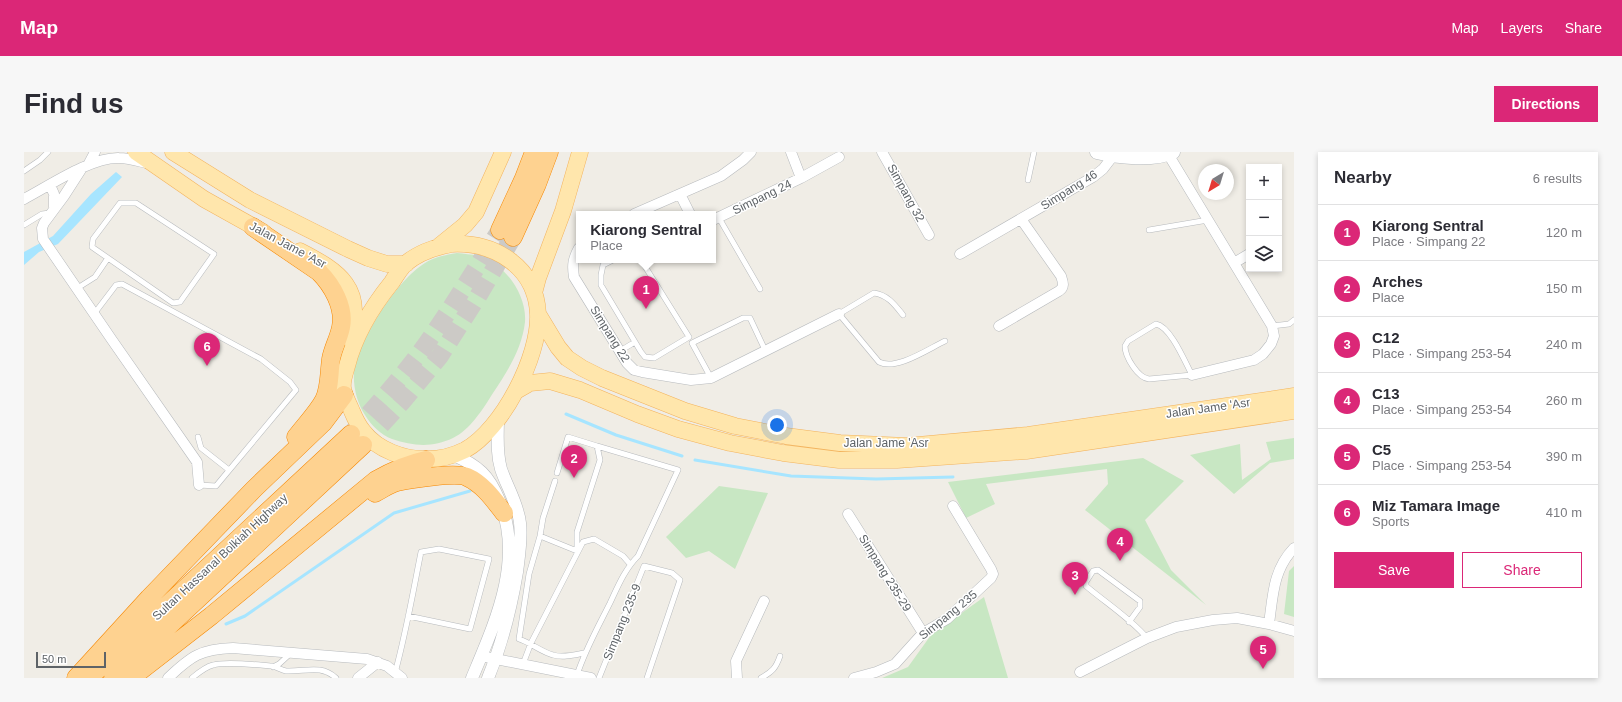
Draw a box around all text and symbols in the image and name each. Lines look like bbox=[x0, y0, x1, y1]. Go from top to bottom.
text: Map bbox=[20, 17, 58, 38]
text: Map bbox=[1451, 20, 1479, 36]
text: Layers bbox=[1501, 20, 1543, 36]
text: Share bbox=[1565, 20, 1602, 36]
button: Directions bbox=[1494, 86, 1598, 122]
text: Find us bbox=[24, 88, 124, 119]
street label: Simpang 32 bbox=[884, 162, 928, 225]
north arrow bbox=[1198, 164, 1234, 200]
map controls bbox=[1246, 164, 1282, 272]
button: + bbox=[1246, 164, 1282, 200]
street label: Simpang 46 bbox=[1038, 167, 1100, 213]
text: Nearby bbox=[1334, 168, 1392, 187]
text: 6 results bbox=[1533, 171, 1582, 186]
street label: Simpang 24 bbox=[730, 177, 794, 217]
button: − bbox=[1246, 200, 1282, 236]
popup bbox=[576, 211, 716, 263]
text: Kiarong Sentral bbox=[1372, 217, 1484, 234]
street label: Jalan Jame 'Asr bbox=[247, 219, 329, 271]
text: Kiarong Sentral bbox=[590, 221, 702, 238]
text: 1 bbox=[1343, 225, 1351, 240]
text: 120 m bbox=[1546, 225, 1582, 240]
text: Place · Simpang 22 bbox=[1372, 234, 1485, 249]
button: layers bbox=[1246, 236, 1282, 272]
text: Place bbox=[590, 238, 623, 253]
text: Arches bbox=[1372, 273, 1423, 290]
pin: 1 bbox=[633, 276, 659, 309]
text: 2 bbox=[1343, 281, 1351, 296]
text: 150 m bbox=[1546, 281, 1582, 296]
text: Place bbox=[1372, 290, 1405, 305]
street label: Simpang 22 bbox=[587, 303, 633, 365]
text: C12 bbox=[1372, 329, 1400, 346]
pin: 6 bbox=[194, 333, 220, 366]
text: 3 bbox=[1343, 337, 1351, 352]
text: 240 m bbox=[1546, 337, 1582, 352]
text: Place · Simpang 253-54 bbox=[1372, 346, 1511, 361]
text: C13 bbox=[1372, 385, 1400, 402]
text: 4 bbox=[1343, 393, 1351, 408]
text: 260 m bbox=[1546, 393, 1582, 408]
street label: Jalan Jame 'Asr bbox=[1165, 395, 1251, 421]
text: Place · Simpang 253-54 bbox=[1372, 402, 1511, 417]
your location bbox=[767, 415, 787, 435]
street label: Jalan Jame 'Asr bbox=[844, 436, 929, 450]
text: C5 bbox=[1372, 441, 1391, 458]
pin: 2 bbox=[561, 445, 587, 478]
text: 5 bbox=[1343, 449, 1351, 464]
text: 390 m bbox=[1546, 449, 1582, 464]
text: Place · Simpang 253-54 bbox=[1372, 458, 1511, 473]
street label: Sultan Hassanal Bolkiah Highway bbox=[150, 491, 290, 623]
text: Miz Tamara Image bbox=[1372, 497, 1500, 514]
text: 6 bbox=[1343, 505, 1351, 520]
text: 410 m bbox=[1546, 505, 1582, 520]
text: Sports bbox=[1372, 514, 1410, 529]
pin: 4 bbox=[1107, 528, 1133, 561]
street label: Simpang 235-29 bbox=[856, 532, 914, 614]
button: Save bbox=[1334, 552, 1454, 588]
button: Share bbox=[1462, 552, 1582, 588]
pin: 3 bbox=[1062, 562, 1088, 595]
street label: Simpang 235-9 bbox=[600, 581, 644, 662]
street label: Simpang 235 bbox=[916, 587, 980, 643]
pin: 5 bbox=[1250, 636, 1276, 669]
scale bar bbox=[36, 650, 106, 669]
text: 50 m bbox=[42, 653, 66, 665]

